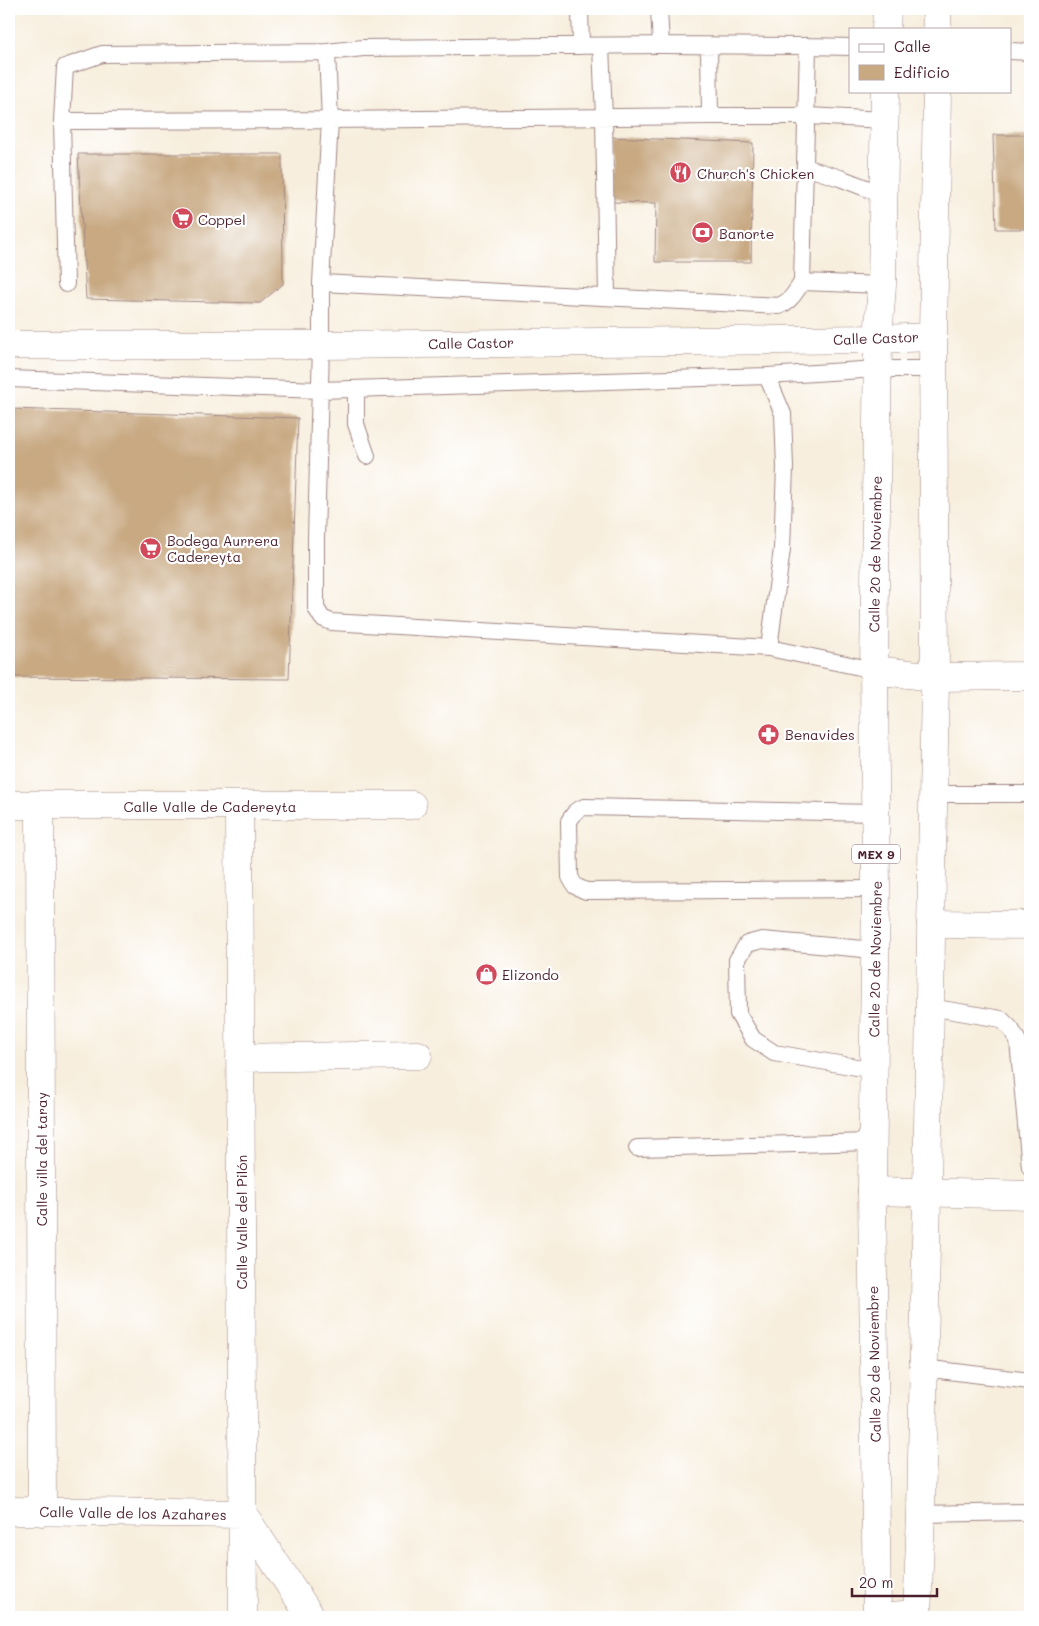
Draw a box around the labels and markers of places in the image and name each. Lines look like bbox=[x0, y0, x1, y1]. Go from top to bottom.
restaurant icon: Church's Chicken bbox=[669, 161, 693, 185]
place label: Church's Chicken bbox=[697, 164, 814, 183]
supermarket icon: Coppel bbox=[170, 207, 194, 231]
place label: Coppel bbox=[198, 210, 246, 229]
bank icon: Banorte bbox=[691, 221, 715, 245]
place label: Banorte bbox=[719, 224, 774, 243]
place label: Bodega Aurrera Cadereyta bbox=[167, 531, 279, 566]
supermarket icon: Bodega Aurrera Cadereyta bbox=[139, 536, 163, 560]
pharmacy icon: Benavides bbox=[757, 722, 781, 746]
place label: Benavides bbox=[785, 725, 855, 744]
shop icon: Elizondo bbox=[474, 962, 498, 986]
place label: Elizondo bbox=[502, 965, 559, 984]

